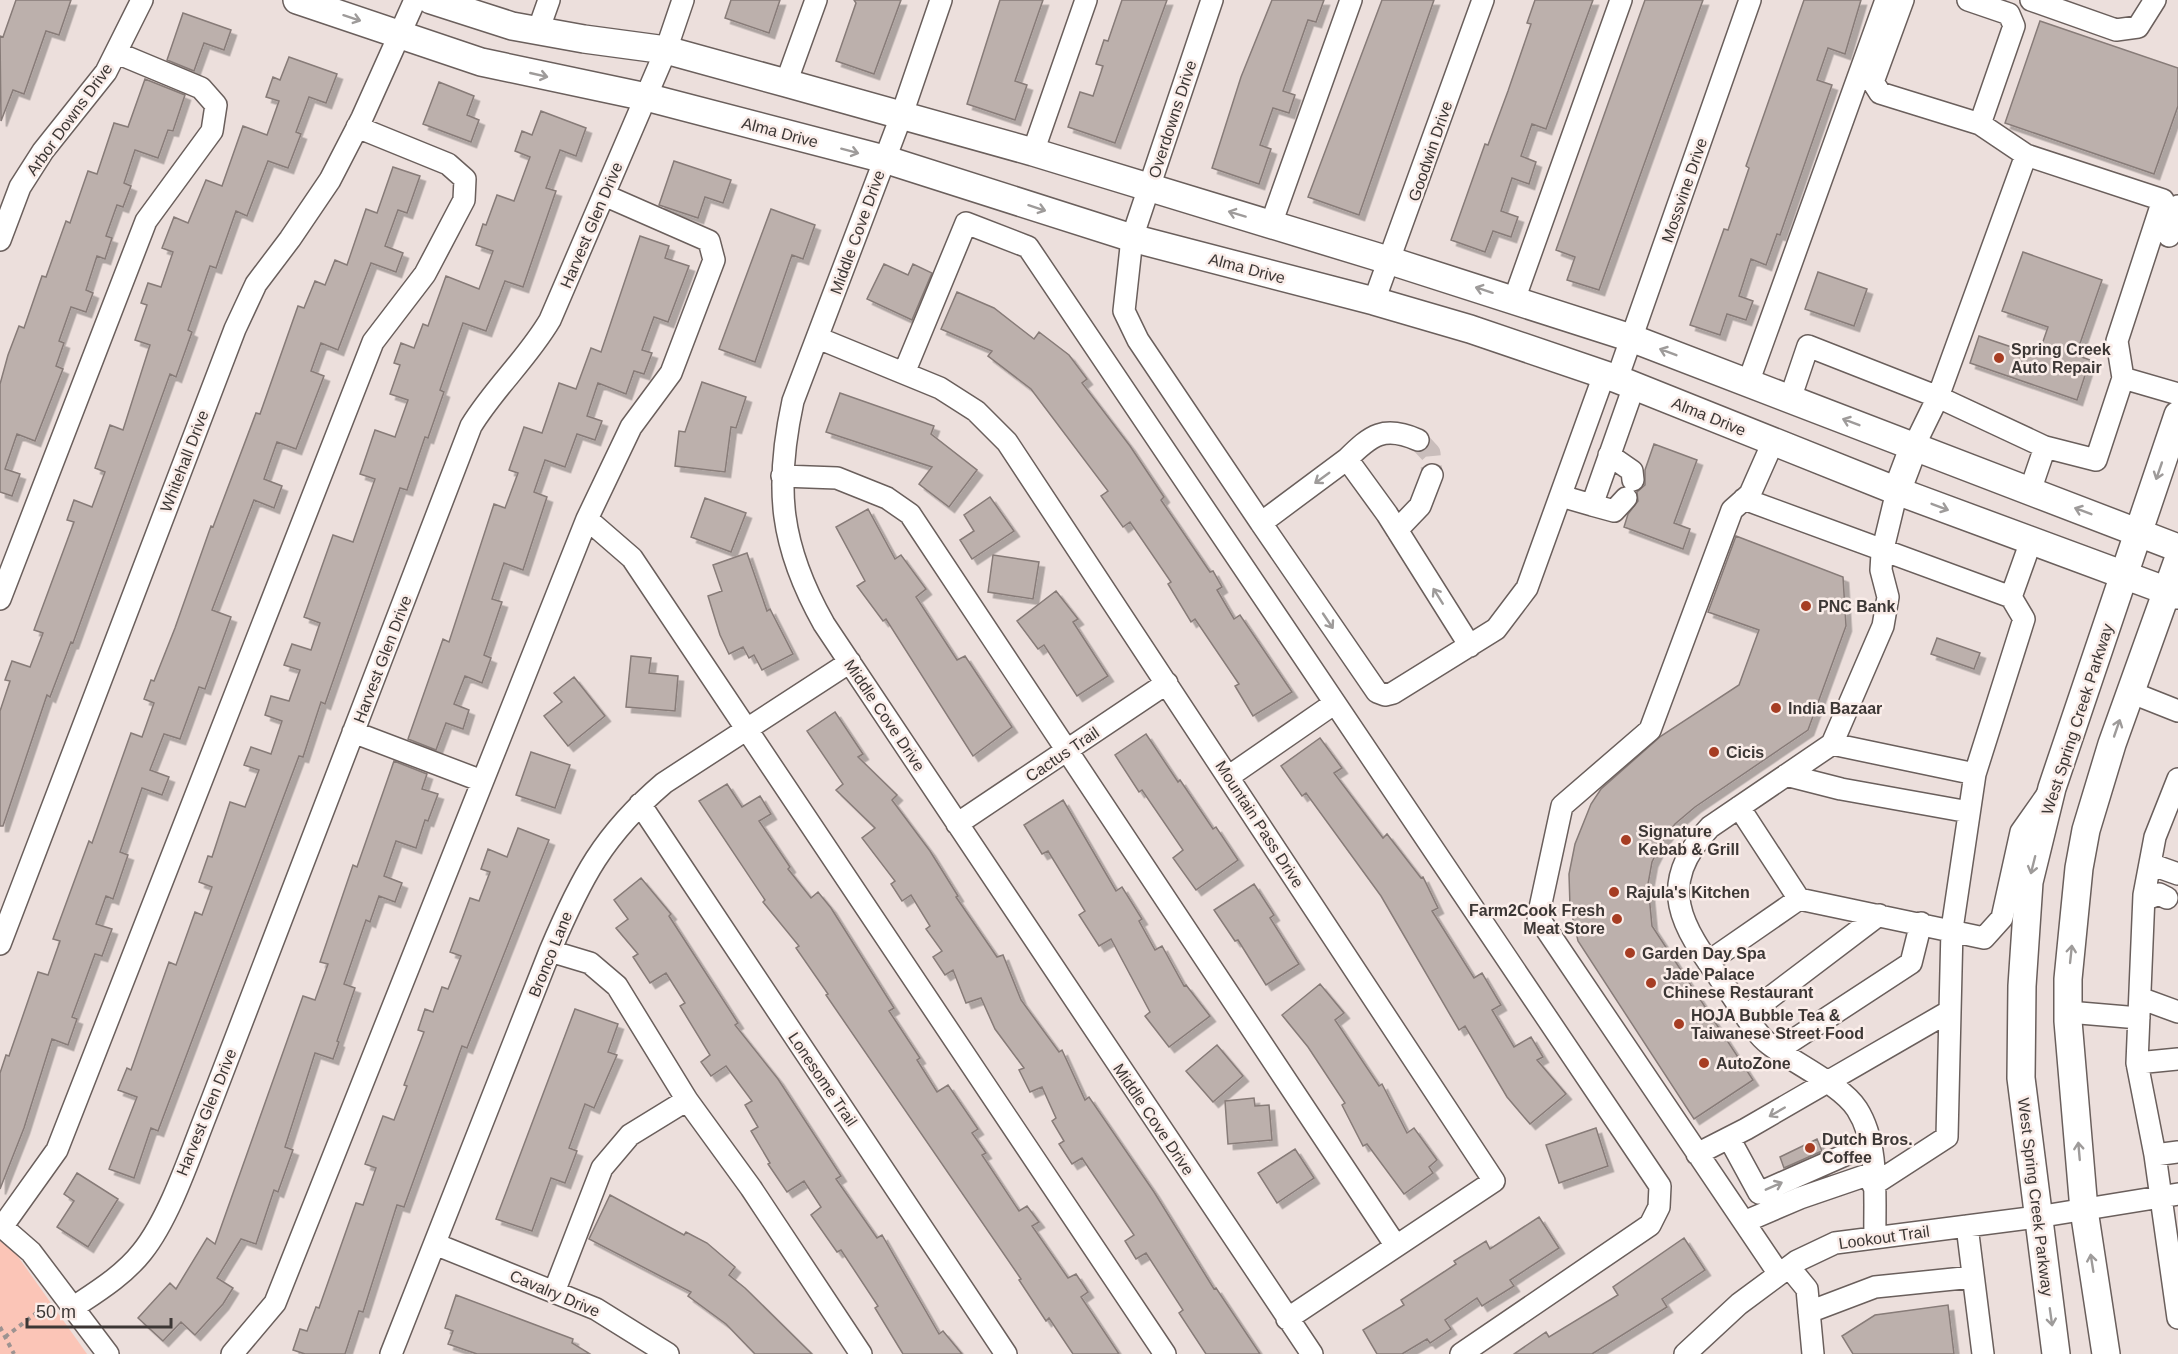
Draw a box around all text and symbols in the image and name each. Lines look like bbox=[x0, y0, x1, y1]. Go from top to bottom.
one-way arrow bbox=[342, 13, 361, 24]
street label: Overdowns Drive bbox=[1145, 58, 1200, 180]
street label: Arbor Downs Drive bbox=[23, 60, 116, 179]
one-way arrow bbox=[529, 70, 548, 82]
street label: Goodwin Drive bbox=[1405, 99, 1456, 204]
street label: Alma Drive bbox=[740, 114, 820, 151]
street label: Mossvine Drive bbox=[1659, 136, 1710, 245]
one-way arrow bbox=[841, 145, 860, 157]
street label: Harvest Glen Drive bbox=[557, 160, 626, 291]
street label: Middle Cove Drive bbox=[827, 168, 888, 296]
one-way arrow bbox=[1027, 203, 1046, 214]
one-way arrow bbox=[1228, 208, 1247, 219]
street label: Alma Drive bbox=[1207, 250, 1287, 287]
one-way arrow bbox=[1475, 284, 1494, 295]
place label: Spring Creek Auto Repair bbox=[2011, 341, 2111, 376]
one-way arrow bbox=[1660, 346, 1678, 357]
marker: Spring Creek Auto Repair bbox=[1992, 351, 2006, 365]
street label: Alma Drive bbox=[1669, 394, 1748, 439]
street label: Whitehall Drive bbox=[157, 408, 212, 514]
one-way arrow bbox=[1842, 416, 1860, 427]
one-way arrow bbox=[2152, 461, 2163, 480]
one-way arrow bbox=[1315, 471, 1331, 484]
one-way arrow bbox=[1930, 502, 1948, 513]
one-way arrow bbox=[2074, 505, 2092, 516]
one-way arrow bbox=[1432, 588, 1444, 605]
street label: Harvest Glen Drive bbox=[350, 593, 415, 725]
place label: PNC Bank bbox=[1818, 598, 1895, 615]
marker: PNC Bank bbox=[1799, 599, 1813, 613]
one-way arrow bbox=[1322, 612, 1334, 629]
street label: West Spring Creek Parkway bbox=[2039, 622, 2116, 817]
street label: Middle Cove Drive bbox=[841, 656, 928, 774]
place label: India Bazaar bbox=[1788, 700, 1882, 717]
marker: India Bazaar bbox=[1769, 701, 1783, 715]
one-way arrow bbox=[2113, 719, 2124, 738]
street label: Cactus Trail bbox=[1023, 724, 1102, 785]
place label: Cicis bbox=[1726, 744, 1764, 761]
marker: Cicis bbox=[1707, 745, 1721, 759]
street label: Mountain Pass Drive bbox=[1212, 758, 1307, 891]
place label: Signature Kebab & Grill bbox=[1638, 823, 1739, 858]
marker: Signature Kebab & Grill bbox=[1619, 833, 1633, 847]
one-way arrow bbox=[2027, 855, 2039, 874]
place label: Rajula's Kitchen bbox=[1626, 884, 1750, 901]
marker: Rajula's Kitchen bbox=[1607, 885, 1621, 899]
place label: Farm2Cook Fresh Meat Store bbox=[1469, 902, 1605, 937]
street label: Bronco Lane bbox=[526, 909, 575, 999]
marker: Farm2Cook Fresh Meat Store bbox=[1610, 912, 1624, 926]
one-way arrow bbox=[2066, 944, 2077, 964]
place label: Garden Day Spa bbox=[1642, 945, 1766, 962]
marker: Garden Day Spa bbox=[1623, 946, 1637, 960]
place label: Jade Palace Chinese Restaurant bbox=[1663, 966, 1814, 1001]
marker: Jade Palace Chinese Restaurant bbox=[1644, 976, 1658, 990]
place label: HOJA Bubble Tea & Taiwanese Street Food bbox=[1691, 1007, 1864, 1042]
marker: HOJA Bubble Tea & Taiwanese Street Food bbox=[1672, 1017, 1686, 1031]
street label: Lonesome Trail bbox=[785, 1029, 860, 1129]
street label: Harvest Glen Drive bbox=[173, 1046, 240, 1178]
place label: AutoZone bbox=[1716, 1055, 1791, 1072]
marker: AutoZone bbox=[1697, 1056, 1711, 1070]
street label: Middle Cove Drive bbox=[1110, 1060, 1197, 1178]
street label: West Spring Creek Parkway bbox=[2015, 1097, 2056, 1297]
one-way arrow bbox=[1768, 1107, 1786, 1118]
place label: Dutch Bros. Coffee bbox=[1822, 1131, 1913, 1166]
marker: Dutch Bros. Coffee bbox=[1803, 1141, 1817, 1155]
one-way arrow bbox=[2073, 1142, 2084, 1162]
one-way arrow bbox=[1765, 1180, 1783, 1192]
street label: Lookout Trail bbox=[1838, 1223, 1931, 1252]
one-way arrow bbox=[2086, 1253, 2097, 1273]
street label: Cavalry Drive bbox=[507, 1267, 602, 1320]
scale bar bbox=[27, 1291, 171, 1329]
text: 50 m bbox=[36, 1302, 76, 1322]
one-way arrow bbox=[2046, 1306, 2057, 1326]

